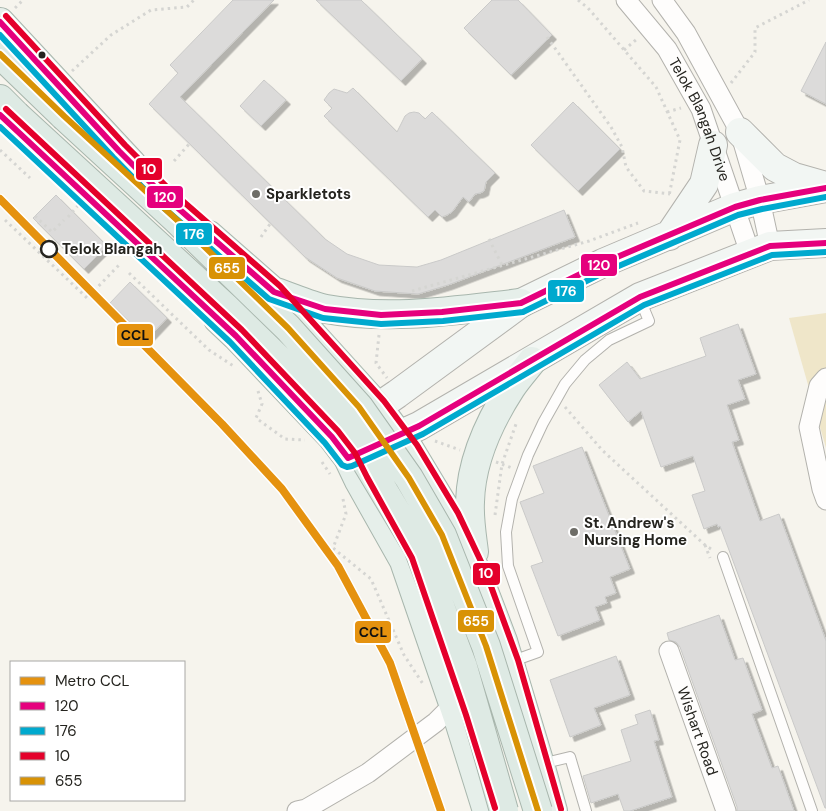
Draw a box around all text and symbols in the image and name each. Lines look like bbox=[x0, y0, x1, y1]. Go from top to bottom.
unlabelled marker bbox=[37, 50, 47, 60]
street label: Telok Blangah Drive bbox=[664, 54, 735, 184]
line badge: 10 bbox=[135, 157, 163, 181]
text: 10 bbox=[142, 160, 157, 178]
place label: Sparkletots bbox=[266, 184, 351, 204]
line badge: 120 bbox=[146, 185, 184, 209]
text: 120 bbox=[154, 188, 177, 206]
marker: Sparkletots bbox=[250, 188, 262, 200]
line badge: 176 bbox=[175, 222, 213, 246]
text: 176 bbox=[183, 225, 205, 243]
place label: Telok Blangah bbox=[62, 239, 163, 259]
marker: Telok Blangah bbox=[40, 240, 58, 258]
line badge: 120 bbox=[580, 253, 618, 277]
line badge: 655 bbox=[208, 256, 246, 280]
text: 120 bbox=[588, 256, 611, 274]
text: 655 bbox=[214, 259, 240, 277]
line badge: 176 bbox=[547, 279, 585, 303]
text: 176 bbox=[555, 282, 577, 300]
line badge: CCL bbox=[116, 323, 154, 347]
text: CCL bbox=[121, 326, 149, 344]
place label: St. Andrew's Nursing Home bbox=[584, 513, 687, 550]
marker: St. Andrew's Nursing Home bbox=[568, 526, 580, 538]
line badge: 10 bbox=[472, 562, 501, 586]
text: 10 bbox=[479, 564, 494, 582]
line badge: 655 bbox=[457, 609, 495, 633]
text: 655 bbox=[463, 612, 489, 630]
line badge: CCL bbox=[354, 620, 392, 644]
text: CCL bbox=[359, 623, 387, 641]
legend bbox=[10, 661, 185, 801]
text: Metro CCL bbox=[55, 671, 129, 691]
street label: Wishart Road bbox=[673, 684, 723, 778]
text: 120 bbox=[55, 696, 78, 716]
text: 176 bbox=[55, 721, 77, 741]
text: 10 bbox=[55, 746, 70, 766]
text: 655 bbox=[55, 771, 82, 791]

